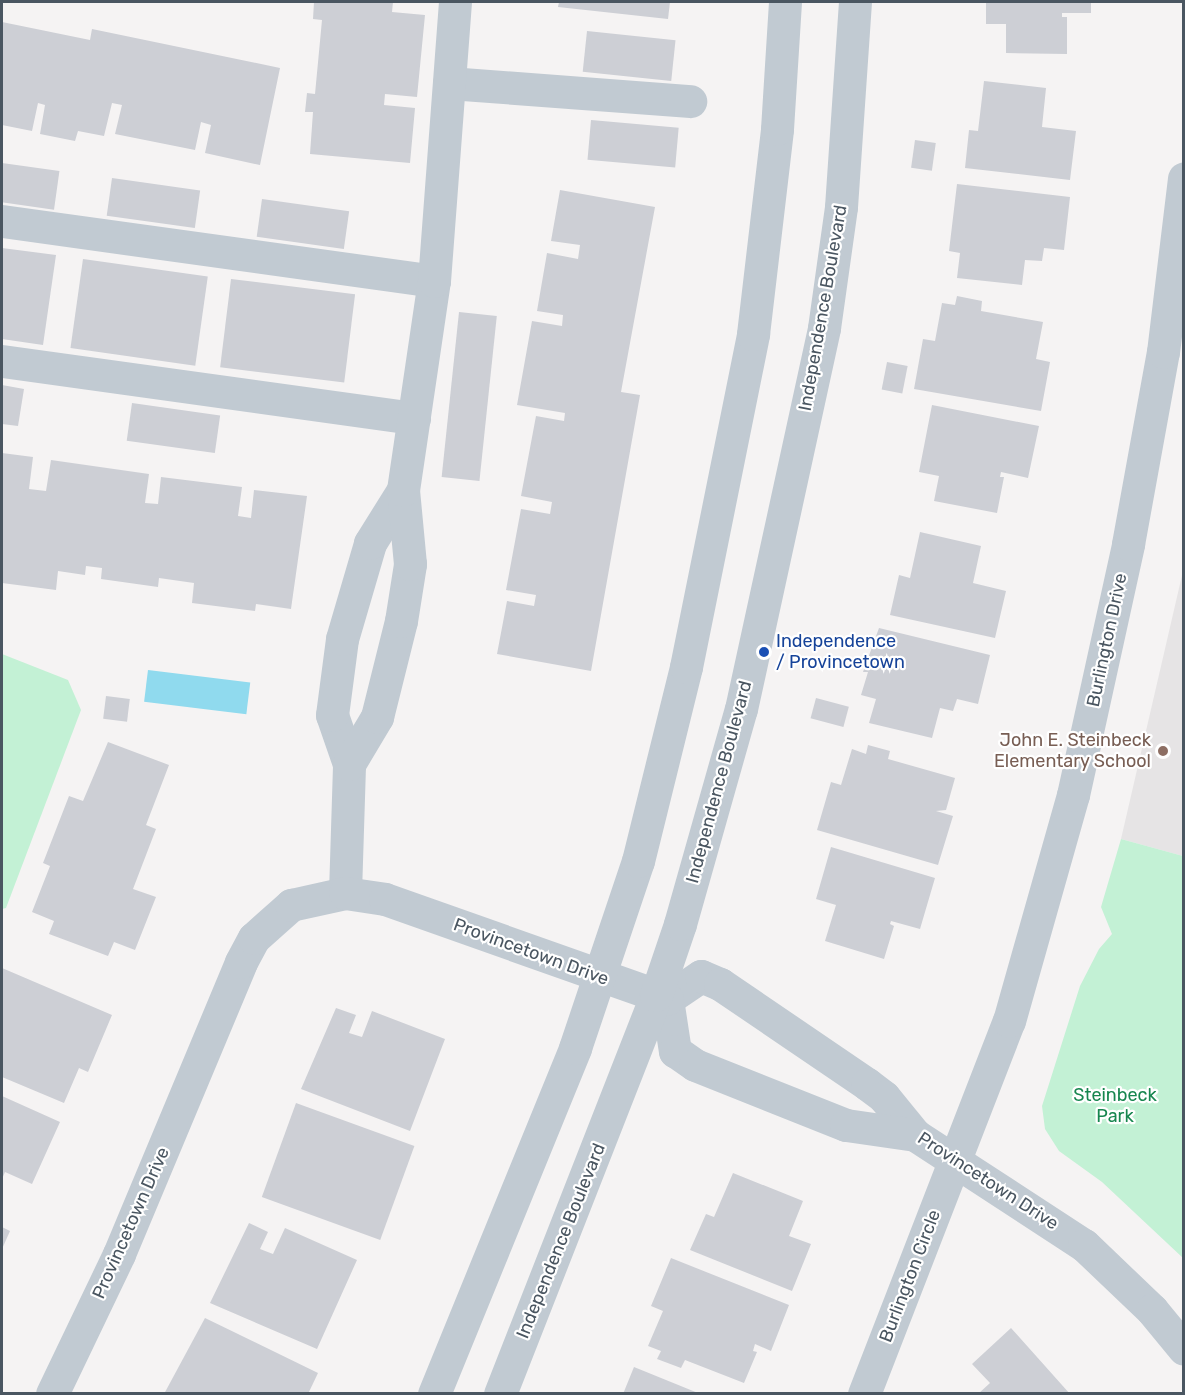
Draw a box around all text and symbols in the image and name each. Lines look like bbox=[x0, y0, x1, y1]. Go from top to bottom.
street label: Independence Boulevard bbox=[794, 203, 852, 413]
street label: Burlington Drive bbox=[1082, 571, 1132, 709]
place label: Independence / Provincetown bbox=[776, 631, 905, 674]
marker: Independence / Provincetown bbox=[757, 645, 771, 659]
street label: Independence Boulevard bbox=[682, 678, 756, 886]
place label: John E. Steinbeck Elementary School bbox=[993, 730, 1151, 772]
marker: John E. Steinbeck Elementary School bbox=[1156, 744, 1170, 758]
street label: Provincetown Drive bbox=[450, 914, 612, 990]
park label: Steinbeck Park bbox=[1073, 1085, 1157, 1128]
street label: Provincetown Drive bbox=[914, 1127, 1062, 1235]
street label: Independence Boulevard bbox=[512, 1140, 610, 1342]
street label: Provincetown Drive bbox=[88, 1144, 174, 1302]
street label: Burlington Circle bbox=[875, 1207, 945, 1345]

